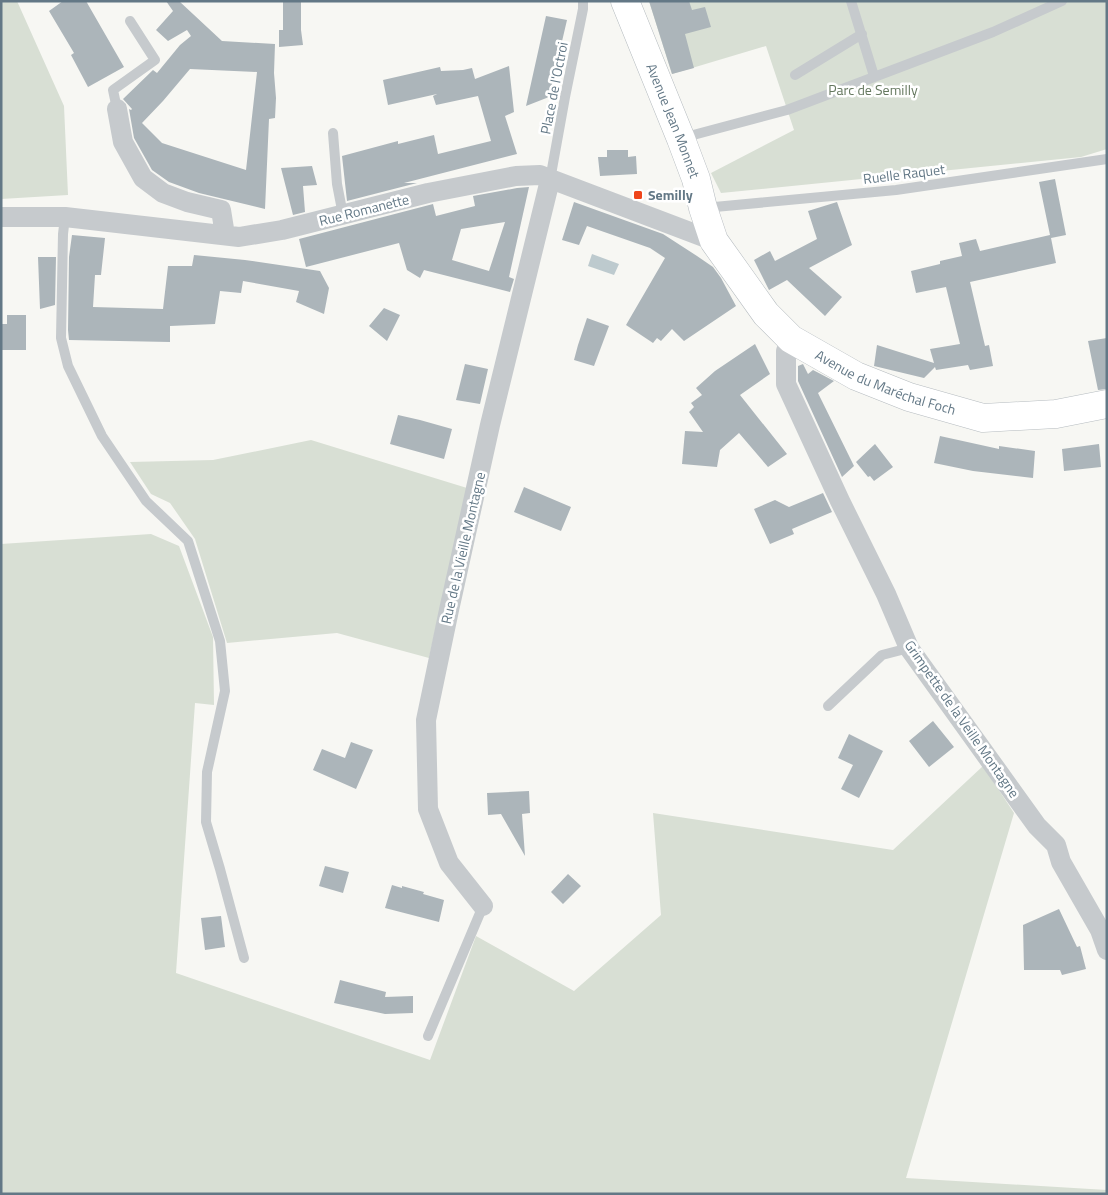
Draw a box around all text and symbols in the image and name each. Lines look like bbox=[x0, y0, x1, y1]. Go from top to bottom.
street label: Place de l'Octroi bbox=[534, 40, 573, 136]
street label: Avenue Jean Monnet bbox=[641, 60, 706, 181]
park label: Parc de Semilly bbox=[828, 79, 918, 100]
street label: Ruelle Raquet bbox=[862, 158, 946, 189]
place label: Semilly bbox=[648, 184, 693, 205]
street label: Rue Romanette bbox=[317, 188, 411, 231]
marker: Semilly bbox=[632, 189, 644, 201]
street label: Avenue du Maréchal Foch bbox=[812, 344, 958, 420]
street label: Rue de la Vieille Montagne bbox=[435, 470, 490, 626]
street label: Grimpette de la Veille Montagne bbox=[900, 636, 1025, 802]

